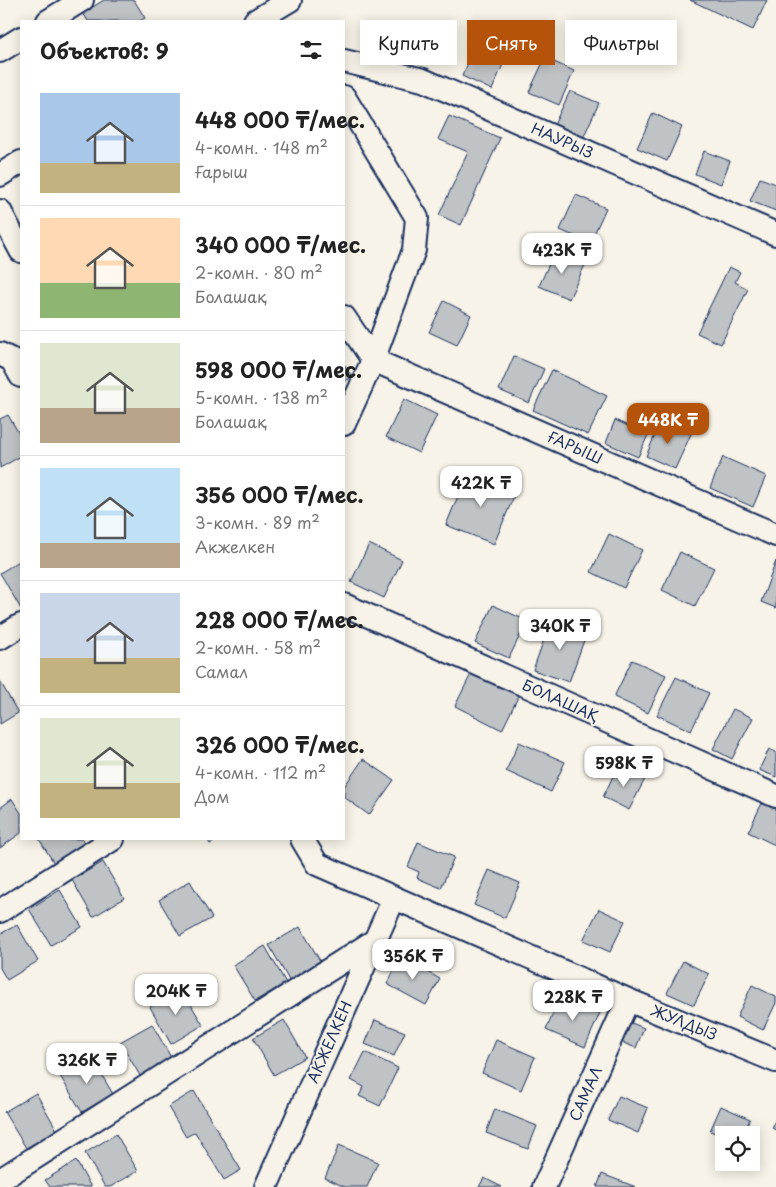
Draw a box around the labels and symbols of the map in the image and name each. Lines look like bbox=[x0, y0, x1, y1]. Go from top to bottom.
street label: НАУРЫЗ bbox=[528, 116, 597, 164]
pin: 423K ₸ bbox=[521, 232, 603, 275]
pin: 448K ₸ bbox=[627, 402, 709, 445]
street label: ҒАРЫШ bbox=[544, 424, 607, 469]
pin: 422K ₸ bbox=[440, 466, 522, 508]
pin: 340K ₸ bbox=[519, 608, 601, 651]
street label: БОЛАШАҚ bbox=[519, 673, 602, 727]
pin: 598K ₸ bbox=[583, 746, 665, 788]
pin: 356K ₸ bbox=[372, 938, 454, 981]
pin: 204K ₸ bbox=[135, 974, 217, 1016]
pin: 228K ₸ bbox=[532, 980, 614, 1022]
street label: АКЖЕЛКЕН bbox=[300, 997, 357, 1086]
street label: ЖУЛДЫЗ bbox=[647, 998, 721, 1045]
pin: 326K ₸ bbox=[46, 1042, 128, 1085]
street label: САМАЛ bbox=[562, 1062, 607, 1125]

